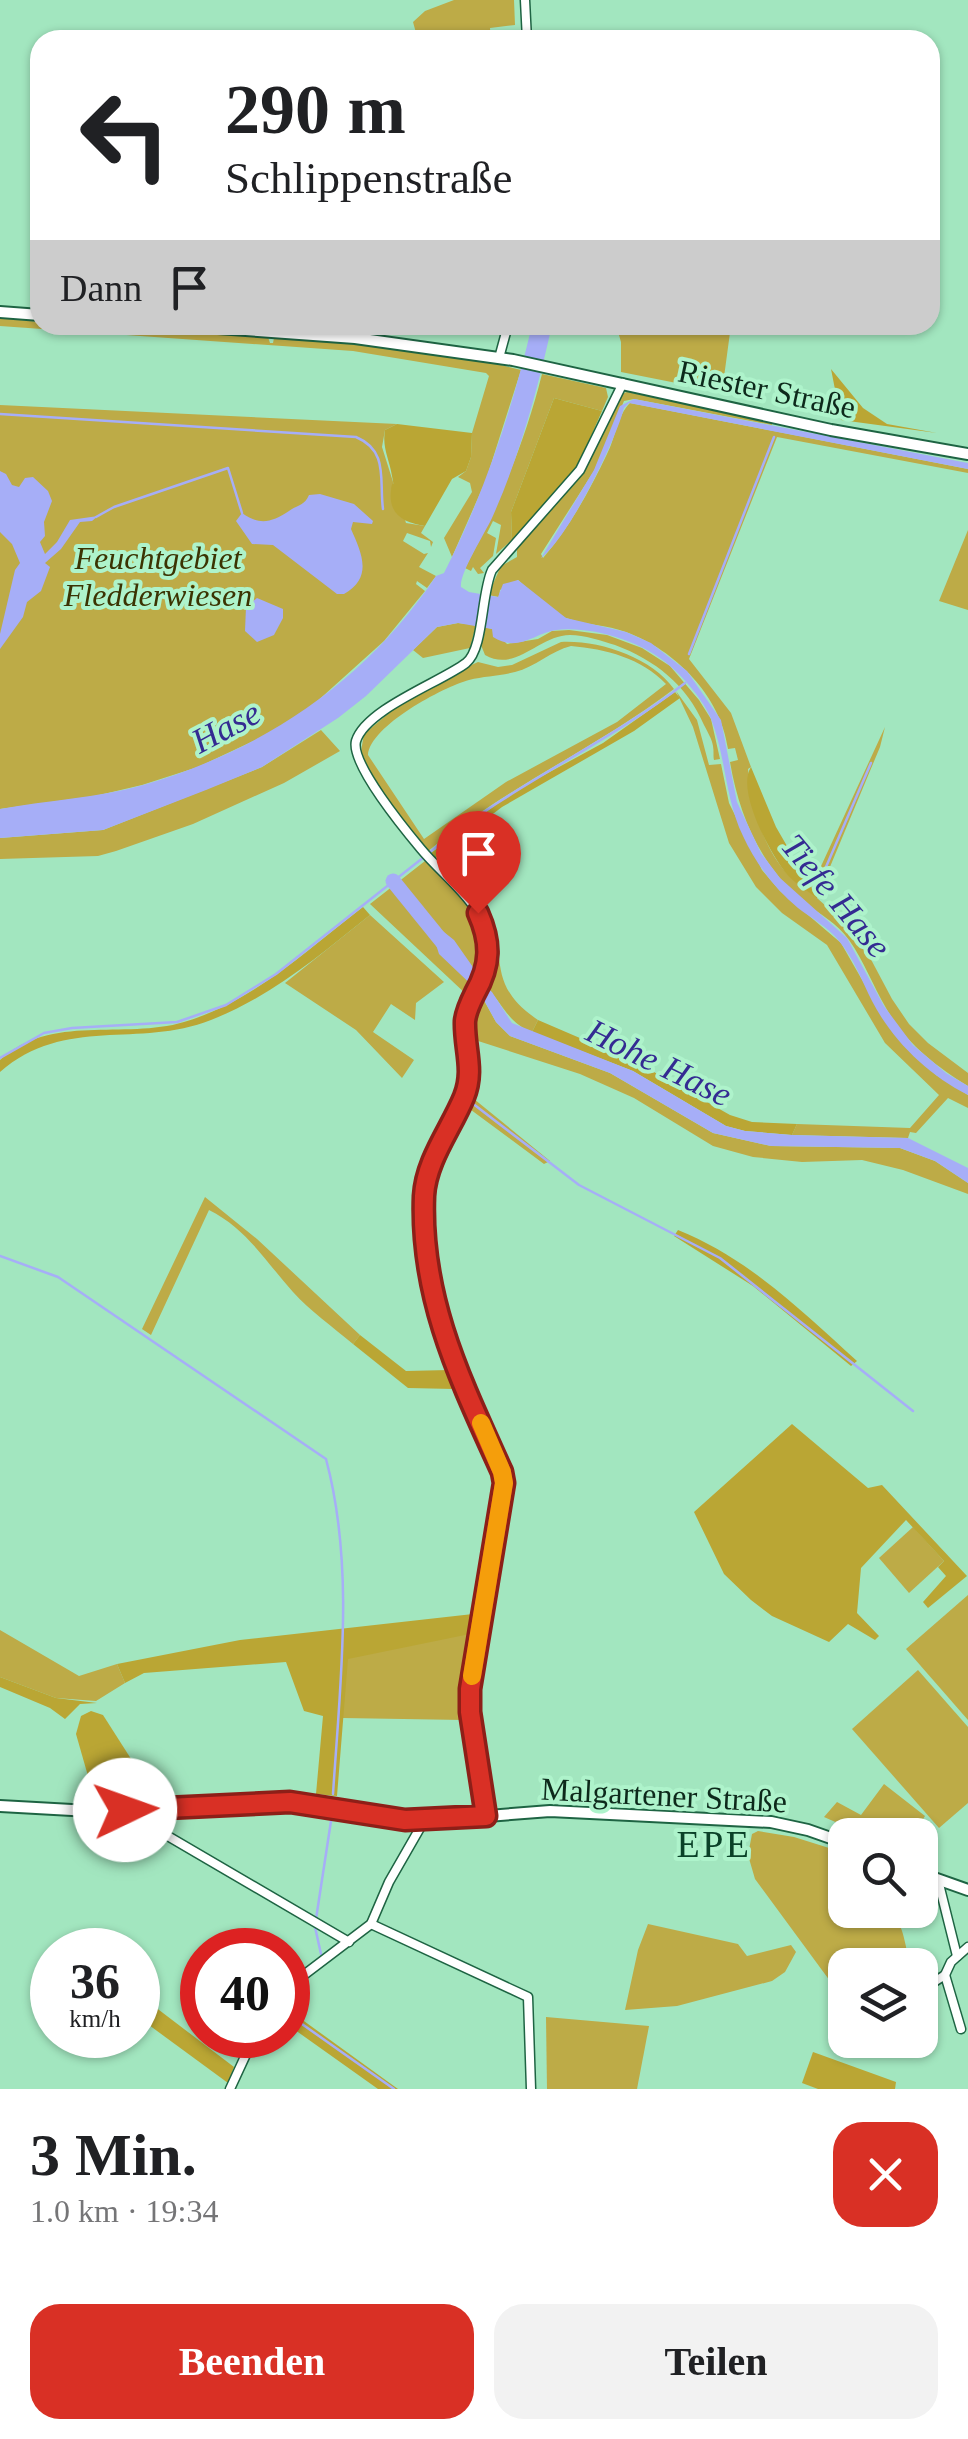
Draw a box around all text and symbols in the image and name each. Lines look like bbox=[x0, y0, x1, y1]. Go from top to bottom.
icon: left bbox=[60, 70, 190, 200]
text: 290 m bbox=[225, 71, 406, 148]
text: Schlippenstraße bbox=[225, 153, 512, 203]
icon: arrive bbox=[162, 260, 217, 315]
text: Dann bbox=[60, 267, 142, 309]
street label: Riester Straße bbox=[675, 353, 859, 425]
park label: Feuchtgebiet Fledderwiesen bbox=[63, 540, 252, 613]
water label: Hase bbox=[184, 693, 267, 762]
pin bbox=[436, 811, 521, 914]
icon: arrive bbox=[451, 826, 506, 881]
water label: Tiefe Hase bbox=[773, 826, 899, 966]
water label: Hohe Hase bbox=[579, 1011, 738, 1115]
position arrow bbox=[73, 1758, 177, 1862]
street label: Malgartener Straße bbox=[540, 1771, 788, 1819]
map controls bbox=[828, 1818, 938, 2058]
button: search bbox=[828, 1818, 938, 1928]
district label: EPE bbox=[676, 1823, 752, 1865]
speed limit sign: 40 bbox=[180, 1928, 310, 2058]
button: layers bbox=[828, 1948, 938, 2058]
text: 36 bbox=[70, 1953, 120, 2009]
text: km/h bbox=[69, 2005, 121, 2032]
text: 3 Min. bbox=[30, 2122, 197, 2188]
button: close bbox=[833, 2122, 938, 2227]
text: 1.0 km · 19:34 bbox=[30, 2193, 218, 2229]
button: Beenden bbox=[30, 2304, 474, 2419]
button: Teilen bbox=[494, 2304, 938, 2419]

